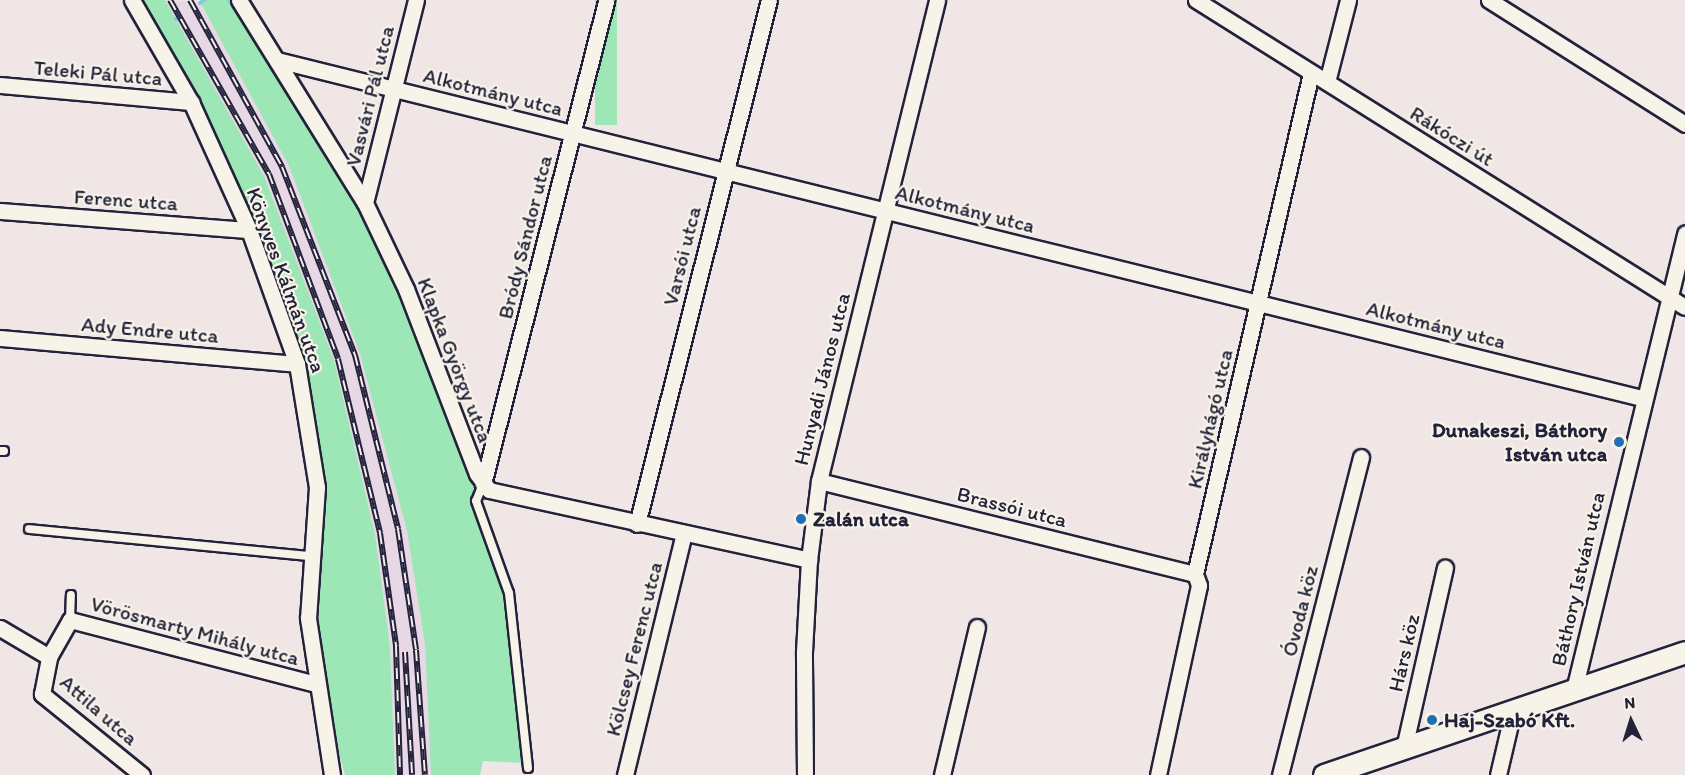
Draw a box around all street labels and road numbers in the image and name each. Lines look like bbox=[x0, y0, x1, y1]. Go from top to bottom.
street label: Vasvári Pál utca bbox=[340, 23, 400, 169]
street label: Teleki Pál utca bbox=[33, 55, 163, 91]
street label: Alkotmány utca bbox=[421, 63, 565, 121]
street label: Rákóczi út bbox=[1405, 100, 1499, 172]
street label: Bródy Sándor utca bbox=[493, 153, 557, 321]
street label: Alkotmány utca bbox=[893, 180, 1037, 238]
street label: Ferenc utca bbox=[73, 184, 179, 216]
street label: Könyves Kálmán utca bbox=[241, 185, 331, 375]
street label: Varsói utca bbox=[658, 204, 706, 308]
street label: Klapka György utca bbox=[412, 274, 498, 446]
street label: Hunyadi János utca bbox=[788, 290, 856, 468]
street label: Alkotmány utca bbox=[1364, 296, 1508, 354]
street label: Ady Endre utca bbox=[81, 311, 219, 349]
street label: Királyhágó utca bbox=[1182, 347, 1238, 491]
street label: Brassói utca bbox=[955, 481, 1069, 533]
street label: Báthory István utca bbox=[1546, 489, 1610, 669]
street label: Kölcsey Ferenc utca bbox=[600, 560, 668, 738]
street label: Óvoda köz bbox=[1277, 563, 1323, 659]
street label: Vörösmarty Mihály utca bbox=[88, 591, 302, 671]
street label: Hárs köz bbox=[1383, 612, 1425, 694]
street label: Attila utca bbox=[55, 670, 143, 750]

